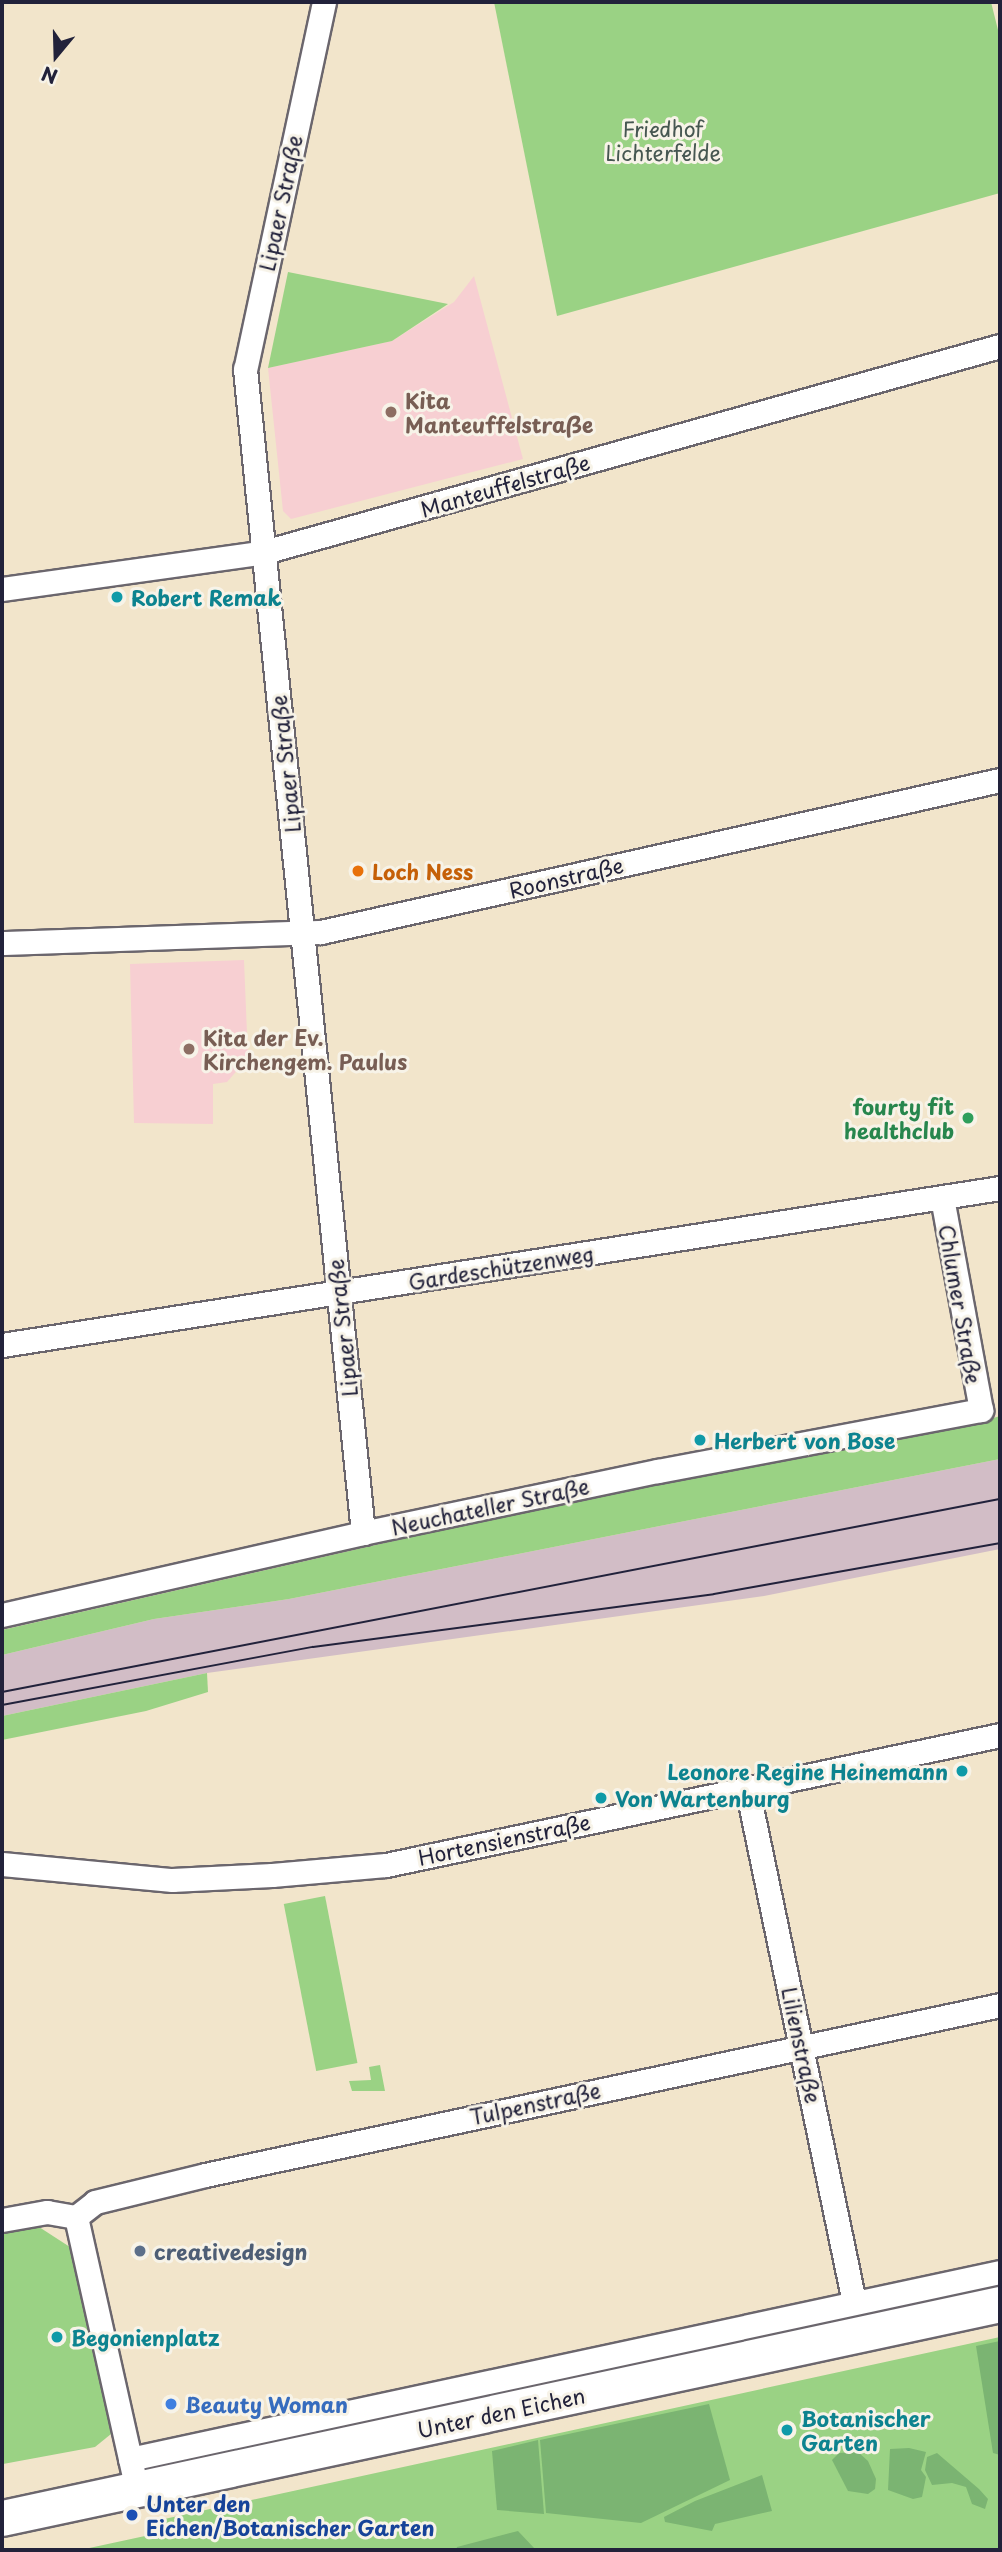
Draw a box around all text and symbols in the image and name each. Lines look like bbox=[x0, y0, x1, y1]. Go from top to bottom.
north arrow bbox=[21, 21, 91, 91]
text: N bbox=[37, 60, 61, 92]
park label: Friedhof Lichterfelde bbox=[605, 115, 721, 165]
street label: Lipaer Straße bbox=[253, 132, 307, 274]
place label: Kita Manteuffelstraße bbox=[405, 387, 593, 437]
marker: Kita Manteuffelstraße bbox=[383, 404, 399, 420]
street label: Manteuffelstraße bbox=[417, 449, 593, 521]
place label: Robert Remak bbox=[131, 584, 281, 610]
marker: Robert Remak bbox=[109, 589, 125, 605]
street label: Lipaer Straße bbox=[265, 693, 305, 835]
street label: Roonstraße bbox=[506, 852, 626, 902]
place label: Loch Ness bbox=[372, 858, 475, 884]
marker: Loch Ness bbox=[350, 863, 366, 879]
place label: Kita der Ev. Kirchengem. Paulus bbox=[203, 1024, 409, 1074]
marker: Kita der Ev. Kirchengem. Paulus bbox=[181, 1041, 197, 1057]
place label: fourty fit healthclub bbox=[844, 1093, 954, 1143]
marker: fourty fit healthclub bbox=[960, 1110, 976, 1126]
street label: Chlumer Straße bbox=[935, 1222, 987, 1386]
street label: Gardeschützenweg bbox=[406, 1240, 596, 1294]
street label: Lipaer Straße bbox=[322, 1257, 362, 1399]
place label: Herbert von Bose bbox=[714, 1427, 896, 1453]
marker: Herbert von Bose bbox=[692, 1432, 708, 1448]
street label: Neuchateller Straße bbox=[388, 1472, 592, 1540]
place label: Leonore Regine Heinemann bbox=[666, 1758, 948, 1784]
marker: Leonore Regine Heinemann bbox=[954, 1763, 970, 1779]
place label: Von Wartenburg bbox=[615, 1785, 790, 1811]
marker: Von Wartenburg bbox=[593, 1790, 609, 1806]
street label: Hortensienstraße bbox=[416, 1808, 592, 1870]
street label: Lilienstraße bbox=[777, 1985, 827, 2105]
street label: Tulpenstraße bbox=[467, 2077, 603, 2129]
place label: creativedesign bbox=[154, 2238, 307, 2264]
marker: creativedesign bbox=[132, 2243, 148, 2259]
place label: Begonienplatz bbox=[71, 2324, 220, 2350]
marker: Begonienplatz bbox=[49, 2329, 65, 2345]
street label: Unter den Eichen bbox=[414, 2382, 588, 2442]
place label: Beauty Woman bbox=[185, 2391, 348, 2417]
marker: Beauty Woman bbox=[163, 2396, 179, 2412]
place label: Botanischer Garten bbox=[801, 2405, 931, 2455]
marker: Botanischer Garten bbox=[779, 2422, 795, 2438]
place label: Unter den Eichen/Botanischer Garten bbox=[146, 2490, 435, 2540]
marker: Unter den Eichen/Botanischer Garten bbox=[124, 2507, 140, 2523]

